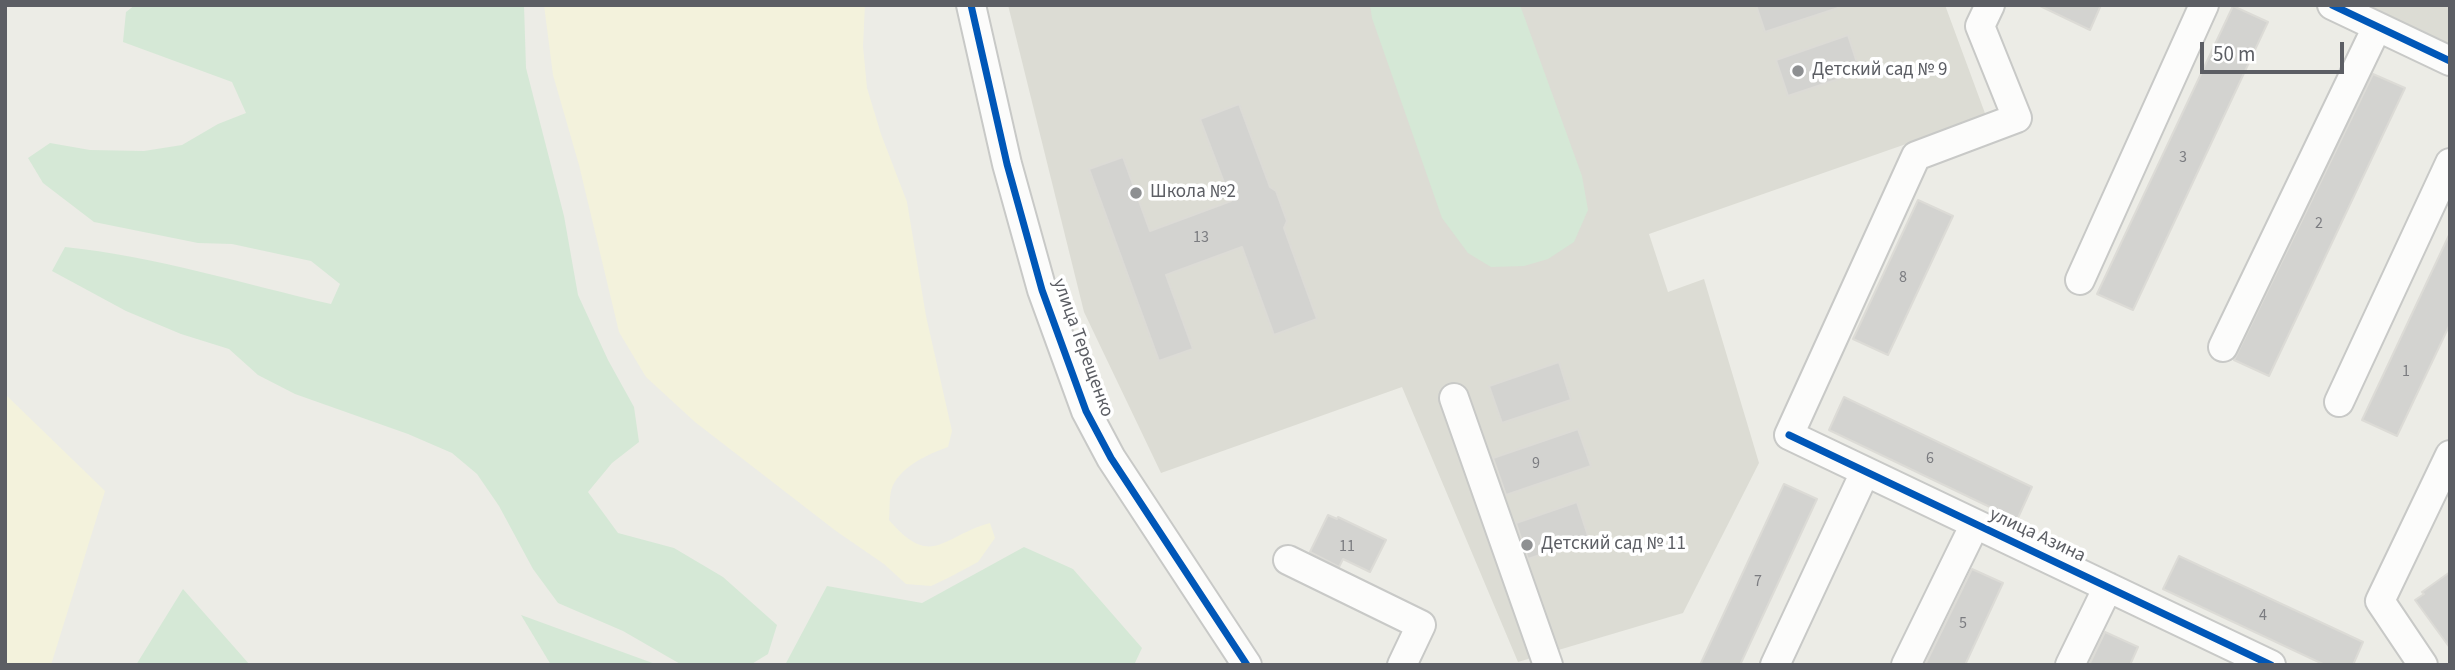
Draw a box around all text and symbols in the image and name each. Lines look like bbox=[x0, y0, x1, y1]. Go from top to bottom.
scale bar bbox=[2203, 28, 2346, 72]
text: 50 m bbox=[2213, 39, 2255, 69]
place label: Детский сад № 9 bbox=[1812, 60, 1948, 82]
marker: Детский сад № 9 bbox=[1790, 63, 1806, 79]
house number: 3 bbox=[2179, 148, 2187, 168]
place label: Школа №2 bbox=[1150, 182, 1236, 204]
marker: Школа №2 bbox=[1128, 185, 1144, 201]
house number: 2 bbox=[2315, 214, 2323, 234]
house number: 13 bbox=[1193, 228, 1209, 248]
house number: 8 bbox=[1899, 268, 1907, 288]
street label: улица Терещенко bbox=[1046, 276, 1118, 420]
house number: 1 bbox=[2402, 362, 2410, 382]
house number: 6 bbox=[1926, 449, 1934, 469]
house number: 9 bbox=[1532, 454, 1540, 474]
street label: улица Азина bbox=[1985, 504, 2089, 568]
place label: Детский сад № 11 bbox=[1541, 534, 1686, 556]
house number: 11 bbox=[1339, 537, 1355, 557]
marker: Детский сад № 11 bbox=[1519, 537, 1535, 553]
house number: 7 bbox=[1754, 572, 1762, 592]
house number: 4 bbox=[2259, 606, 2267, 626]
house number: 5 bbox=[1959, 614, 1967, 634]

